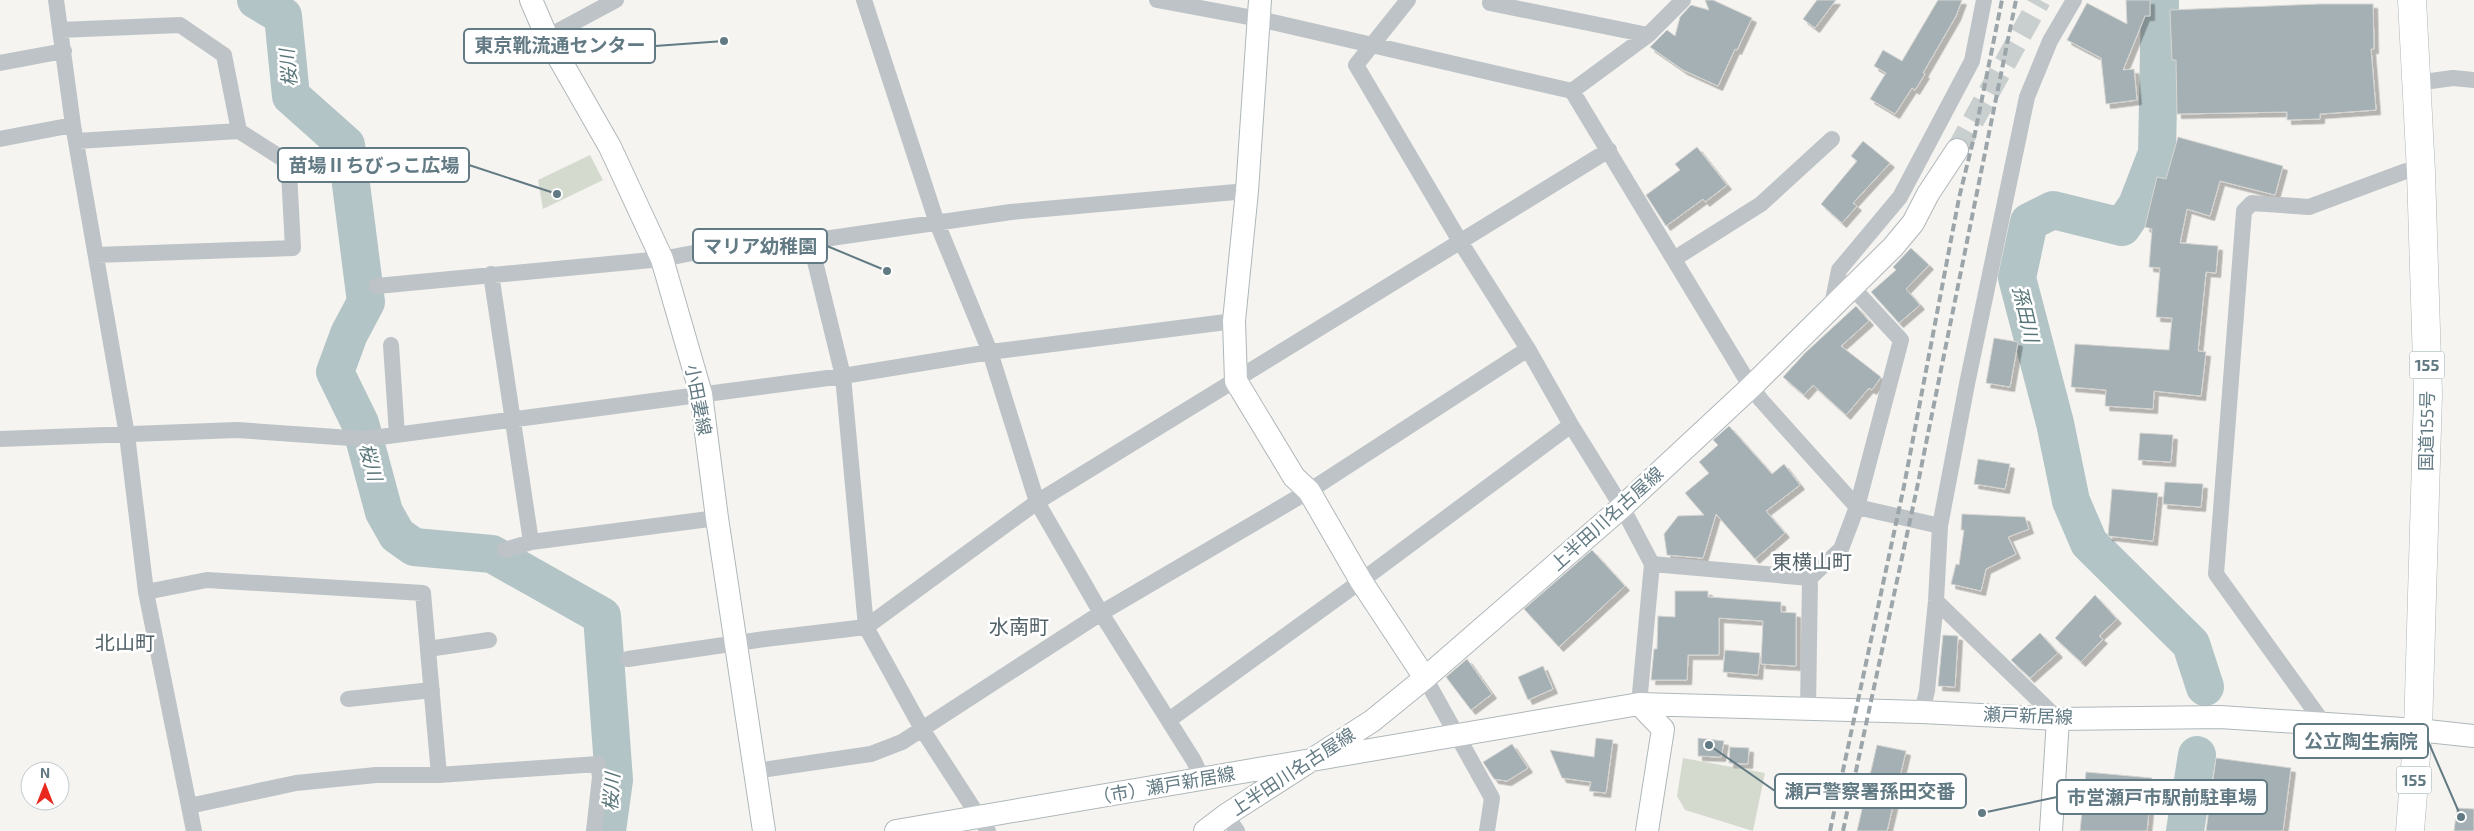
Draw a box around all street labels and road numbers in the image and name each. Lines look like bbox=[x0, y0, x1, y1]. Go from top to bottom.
road number: 155 bbox=[2410, 352, 2444, 378]
street label: 小田妻線 bbox=[681, 362, 717, 437]
street label: 国道155号 bbox=[2414, 391, 2438, 471]
street label: 上半田川名古屋線 bbox=[1545, 462, 1667, 575]
street label: 瀬戸新居線 bbox=[1983, 702, 2073, 728]
street label: 上半田川名古屋線 bbox=[1226, 723, 1359, 820]
street label: （市）瀬戸新居線 bbox=[1091, 762, 1237, 808]
road number: 155 bbox=[2396, 766, 2432, 794]

